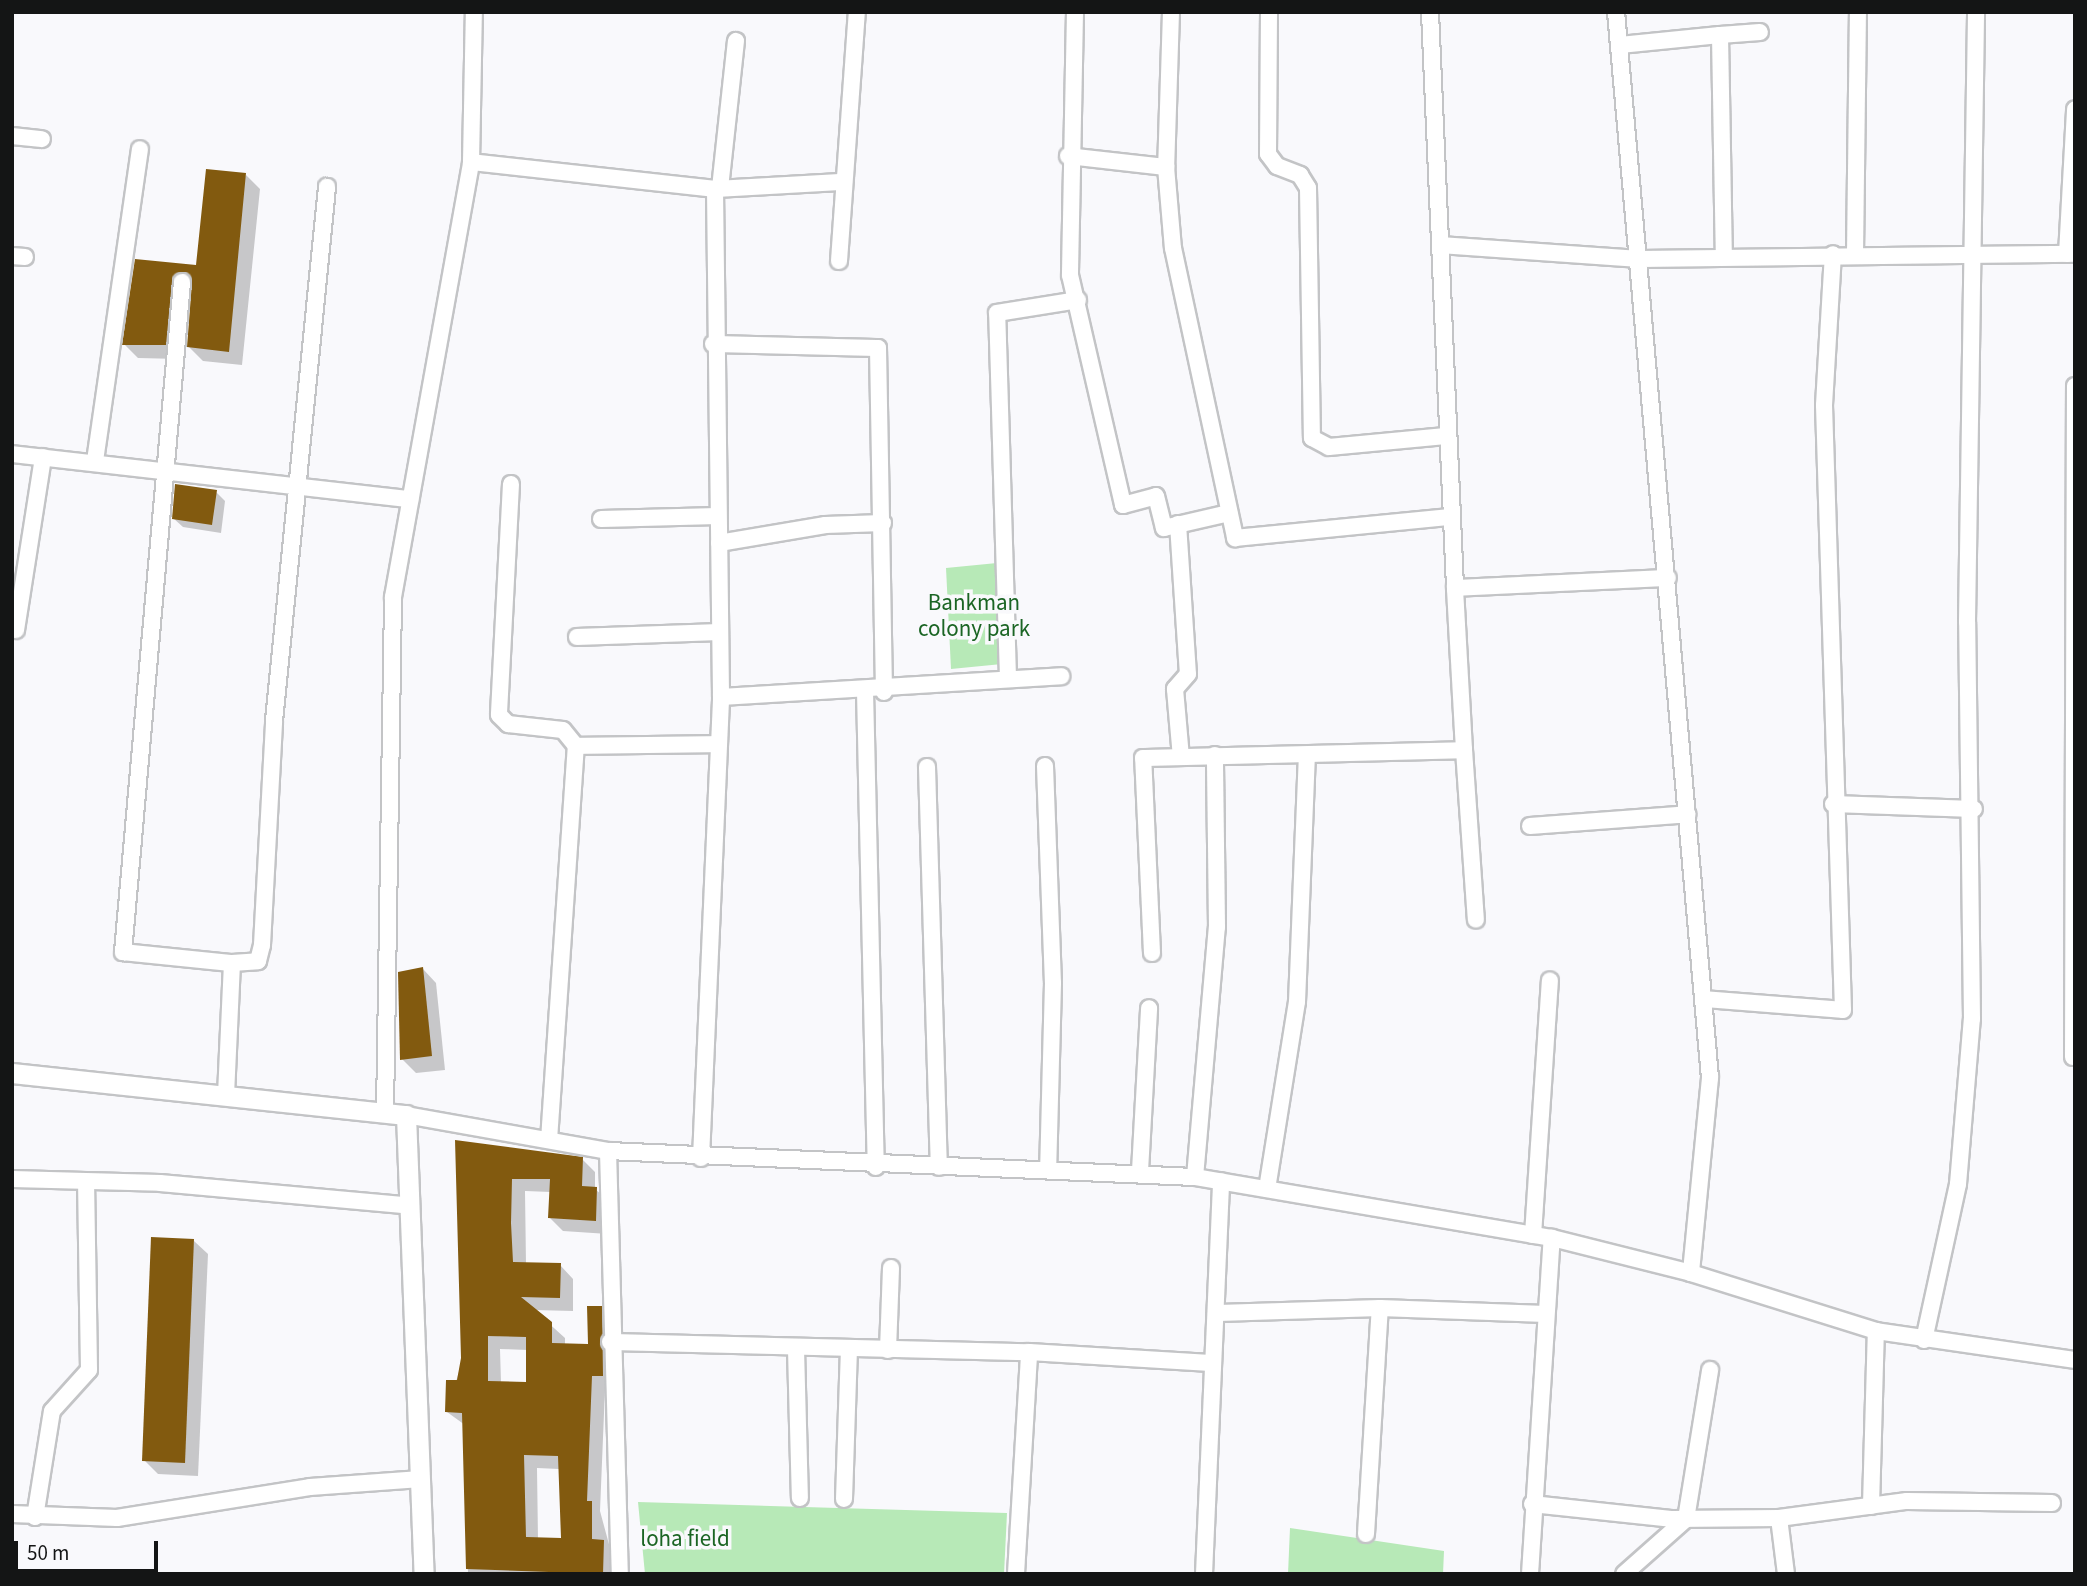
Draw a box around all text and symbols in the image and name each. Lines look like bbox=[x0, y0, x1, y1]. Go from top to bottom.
park label: Bankman colony park bbox=[918, 589, 1030, 643]
park label: loha field bbox=[640, 1525, 730, 1553]
scale bar bbox=[18, 1526, 161, 1570]
text: 50 m bbox=[27, 1538, 69, 1568]

